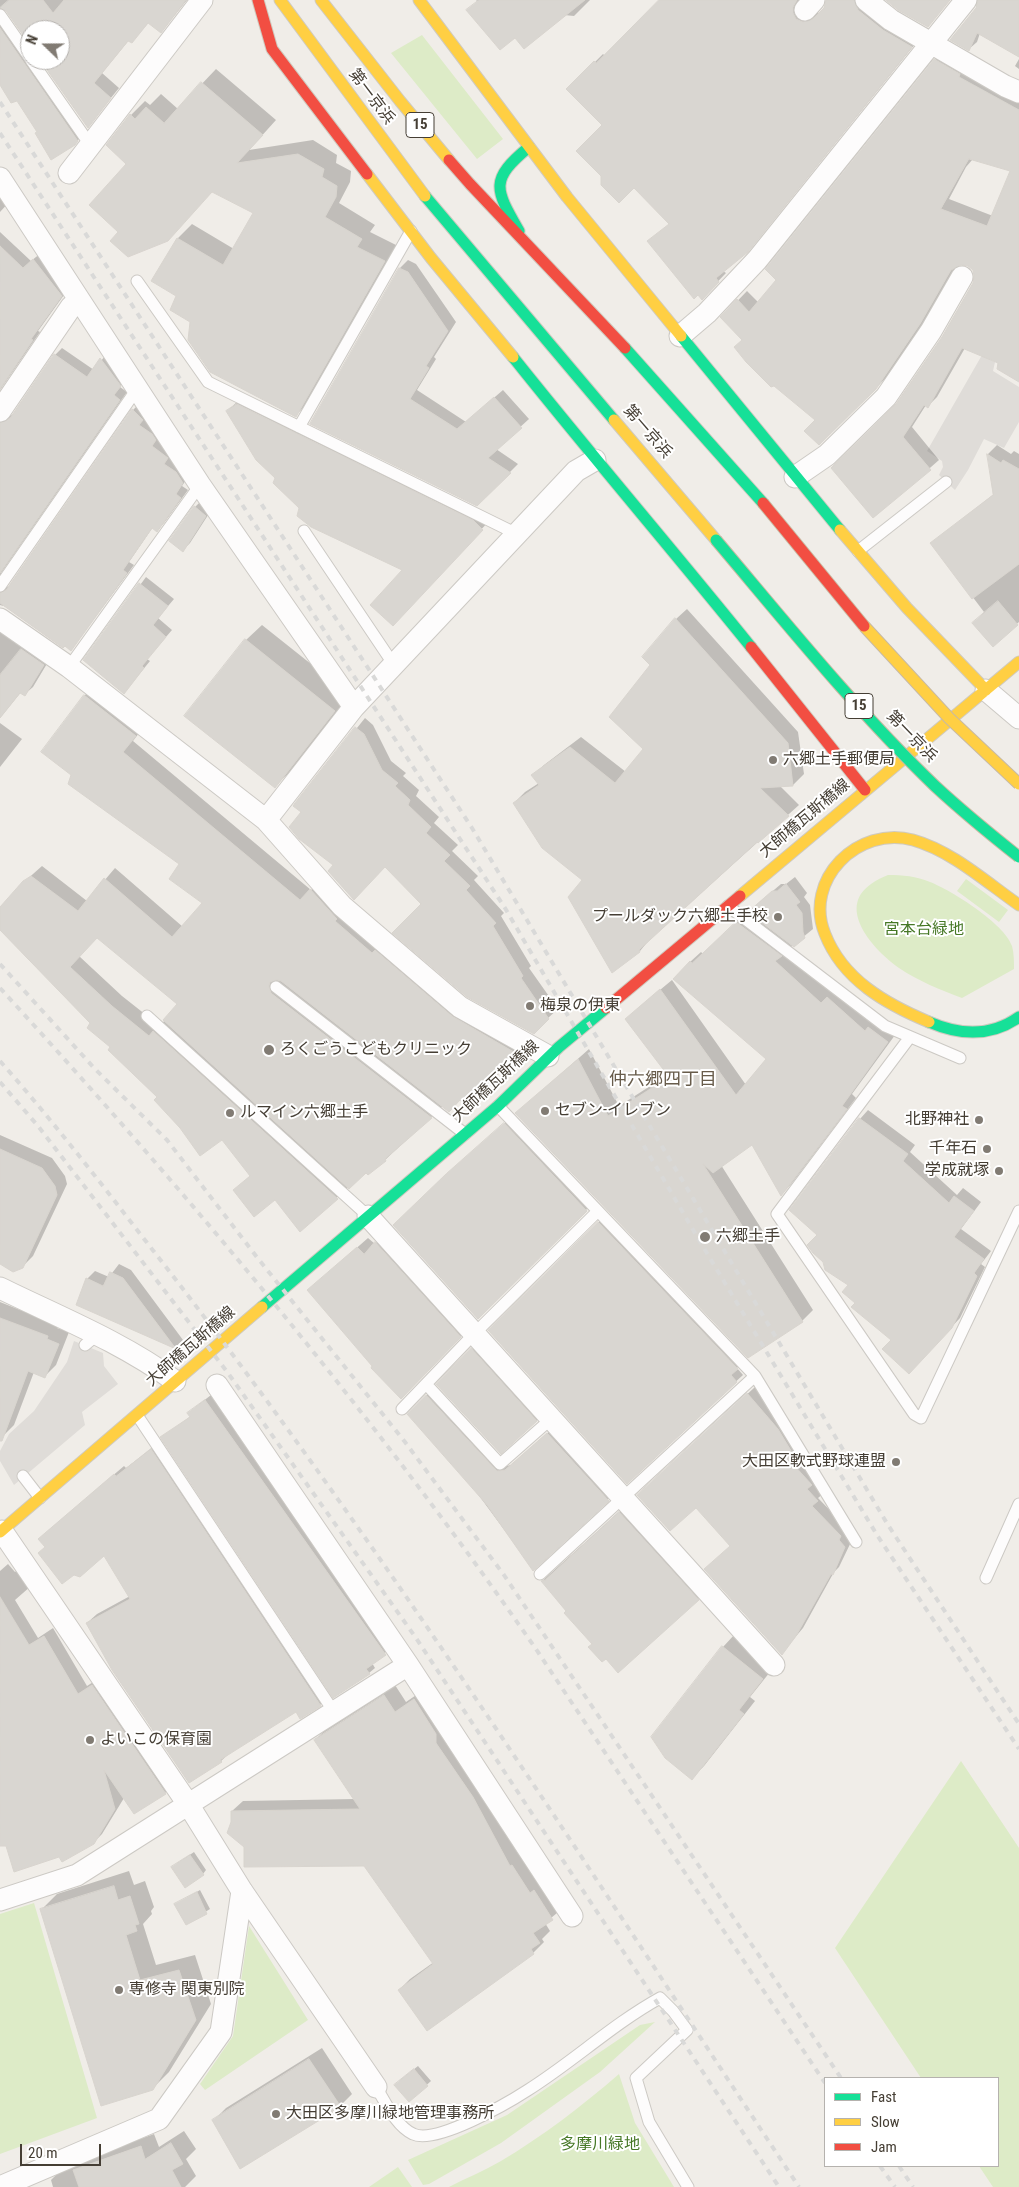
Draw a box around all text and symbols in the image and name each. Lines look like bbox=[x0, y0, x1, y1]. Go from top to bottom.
north arrow bbox=[20, 20, 70, 70]
text: N bbox=[23, 33, 41, 47]
street label: 第一京浜 bbox=[344, 66, 398, 128]
road number: 15 bbox=[406, 112, 434, 138]
street label: 第一京浜 bbox=[619, 402, 675, 462]
road number: 15 bbox=[845, 694, 873, 718]
street label: 第一京浜 bbox=[882, 707, 940, 767]
place label: 六郷土手郵便局 bbox=[783, 750, 895, 770]
marker: 六郷土手郵便局 bbox=[767, 754, 779, 766]
street label: 大師橋瓦斯橋線 bbox=[756, 776, 854, 862]
place label: プールダック六郷土手校 bbox=[592, 907, 768, 927]
marker: プールダック六郷土手校 bbox=[772, 911, 784, 923]
park label: 宮本台緑地 bbox=[884, 920, 964, 940]
place label: 梅泉の伊東 bbox=[540, 996, 620, 1016]
marker: 梅泉の伊東 bbox=[524, 1000, 536, 1012]
street label: 大師橋瓦斯橋線 bbox=[448, 1037, 544, 1127]
place label: ろくごうこどもクリニック bbox=[280, 1040, 472, 1060]
marker: ろくごうこどもクリニック bbox=[262, 1043, 276, 1057]
district label: 仲六郷四丁目 bbox=[609, 1069, 717, 1091]
place label: セブン-イレブン bbox=[555, 1101, 671, 1121]
place label: ルマイン六郷土手 bbox=[240, 1103, 368, 1123]
marker: セブン-イレブン bbox=[539, 1105, 551, 1117]
marker: ルマイン六郷土手 bbox=[224, 1107, 236, 1119]
place label: 北野神社 bbox=[905, 1110, 969, 1130]
marker: 北野神社 bbox=[973, 1114, 985, 1126]
place label: 千年石 bbox=[929, 1139, 977, 1159]
marker: 千年石 bbox=[981, 1143, 993, 1155]
place label: 学成就塚 bbox=[925, 1161, 989, 1181]
marker: 学成就塚 bbox=[993, 1165, 1005, 1177]
place label: 六郷土手 bbox=[716, 1227, 780, 1247]
marker: 六郷土手 bbox=[698, 1230, 712, 1244]
street label: 大師橋瓦斯橋線 bbox=[142, 1303, 240, 1391]
place label: 大田区軟式野球連盟 bbox=[742, 1452, 886, 1472]
marker: 大田区軟式野球連盟 bbox=[890, 1456, 902, 1468]
place label: よいこの保育園 bbox=[100, 1730, 212, 1750]
marker: よいこの保育園 bbox=[84, 1734, 96, 1746]
place label: 専修寺 関東別院 bbox=[129, 1980, 245, 2000]
marker: 専修寺 関東別院 bbox=[113, 1984, 125, 1996]
legend bbox=[824, 2077, 999, 2167]
text: Fast bbox=[871, 2088, 896, 2106]
place label: 大田区多摩川緑地管理事務所 bbox=[286, 2104, 494, 2124]
marker: 大田区多摩川緑地管理事務所 bbox=[270, 2108, 282, 2120]
text: Slow bbox=[871, 2113, 900, 2131]
scale bar bbox=[22, 2134, 104, 2166]
park label: 多摩川緑地 bbox=[560, 2135, 640, 2155]
text: Jam bbox=[871, 2138, 897, 2156]
text: 20 m bbox=[28, 2144, 58, 2162]

